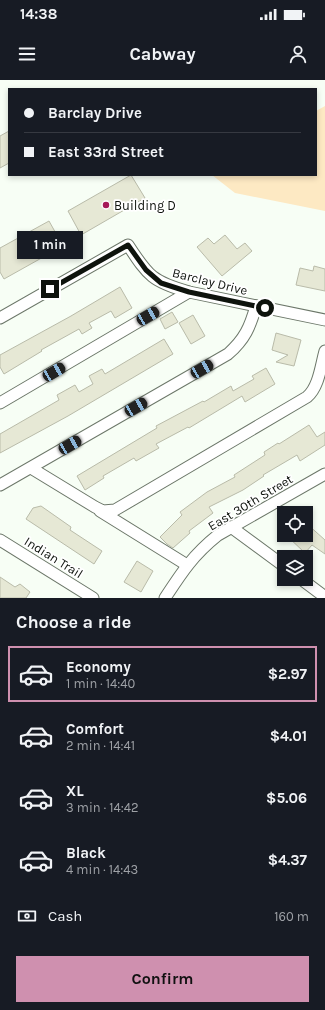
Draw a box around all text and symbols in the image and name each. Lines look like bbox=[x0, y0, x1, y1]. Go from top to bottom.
text: 14:38 bbox=[20, 5, 57, 23]
icon: menu bbox=[16, 43, 38, 65]
text: Cabway bbox=[129, 43, 196, 65]
icon: person bbox=[287, 43, 309, 65]
text: Barclay Drive bbox=[48, 104, 142, 122]
text: East 33rd Street bbox=[48, 143, 164, 161]
place label: Building D bbox=[114, 198, 176, 213]
marker: Building D bbox=[101, 200, 111, 210]
callout: 1 min bbox=[17, 231, 83, 259]
text: 1 min bbox=[34, 237, 66, 252]
street label: Barclay Drive bbox=[171, 265, 249, 298]
route end bbox=[41, 280, 59, 298]
route start bbox=[256, 299, 274, 317]
car bbox=[135, 305, 161, 327]
car bbox=[189, 358, 215, 380]
car bbox=[41, 361, 67, 383]
car bbox=[123, 396, 149, 418]
car bbox=[57, 434, 83, 456]
street label: East 30th Street bbox=[205, 471, 295, 534]
map controls bbox=[277, 506, 313, 586]
button: locate bbox=[277, 506, 313, 542]
street label: Indian Trail bbox=[22, 534, 86, 581]
button: layers bbox=[277, 550, 313, 586]
text: Choose a ride bbox=[16, 611, 131, 633]
icon: car bbox=[18, 656, 54, 692]
text: Economy bbox=[66, 658, 131, 676]
text: $2.97 bbox=[268, 665, 307, 683]
text: 1 min · 14:40 bbox=[66, 676, 135, 691]
icon: car bbox=[18, 718, 54, 754]
text: Comfort bbox=[66, 720, 124, 738]
text: $4.01 bbox=[270, 727, 307, 745]
text: 2 min · 14:41 bbox=[66, 738, 135, 753]
icon: car bbox=[18, 780, 54, 816]
text: XL bbox=[66, 782, 84, 800]
text: $5.06 bbox=[266, 789, 307, 807]
text: 3 min · 14:42 bbox=[66, 800, 139, 815]
icon: car bbox=[18, 842, 54, 878]
text: Black bbox=[66, 844, 106, 862]
text: $4.37 bbox=[268, 851, 307, 869]
text: 4 min · 14:43 bbox=[66, 862, 138, 877]
icon: cash bbox=[16, 905, 38, 927]
text: Cash bbox=[48, 907, 82, 925]
text: 160 m bbox=[274, 909, 309, 924]
button: Confirm bbox=[16, 956, 309, 1002]

